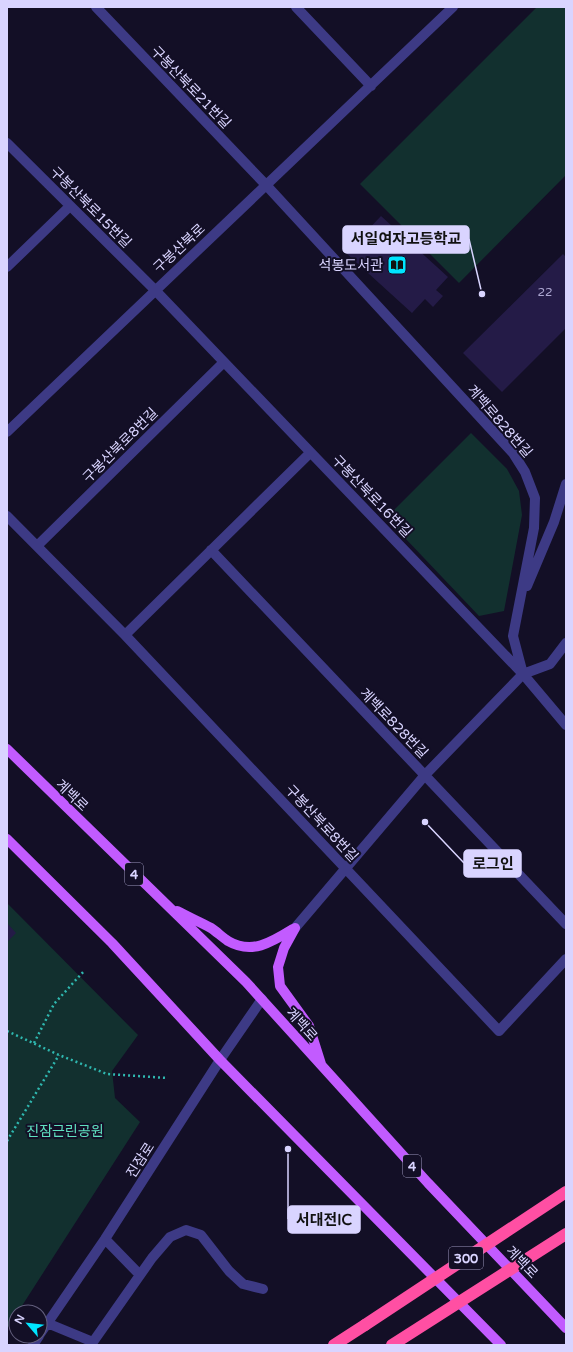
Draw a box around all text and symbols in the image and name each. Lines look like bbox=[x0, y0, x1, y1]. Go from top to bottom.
street label: 구봉산북로21번길 bbox=[147, 43, 234, 132]
street label: 구봉산북로15번길 bbox=[47, 163, 135, 251]
street label: 구봉산북로 bbox=[150, 220, 209, 277]
callout: 서일여자고등학교 bbox=[343, 226, 469, 253]
text: 서일여자고등학교 bbox=[351, 230, 461, 248]
library icon: 석봉도서관 bbox=[386, 254, 408, 276]
place label: 석봉도서관 bbox=[319, 257, 383, 274]
house number: 22 bbox=[537, 285, 553, 299]
street label: 계백로828번길 bbox=[463, 381, 536, 461]
street label: 구봉산북로8번길 bbox=[79, 404, 161, 486]
street label: 구봉산북로16번길 bbox=[328, 452, 415, 541]
street label: 계백로828번길 bbox=[356, 685, 431, 762]
street label: 계백로 bbox=[52, 776, 92, 815]
street label: 구봉산북로8번길 bbox=[282, 781, 362, 865]
callout: 로그인 bbox=[464, 850, 521, 877]
text: 로그인 bbox=[472, 855, 514, 873]
road number: 4 bbox=[125, 863, 143, 885]
street label: 계백로 bbox=[282, 1004, 321, 1044]
park label: 진잠근린공원 bbox=[26, 1123, 104, 1140]
street label: 진잠로 bbox=[123, 1139, 158, 1181]
road number: 4 bbox=[403, 1155, 421, 1177]
callout: 서대전IC bbox=[288, 1206, 360, 1233]
text: 서대전IC bbox=[296, 1211, 353, 1229]
street label: 계백로 bbox=[502, 1243, 541, 1282]
road number: 300 bbox=[449, 1247, 483, 1269]
north arrow bbox=[8, 1304, 48, 1344]
text: N bbox=[12, 1313, 27, 1326]

